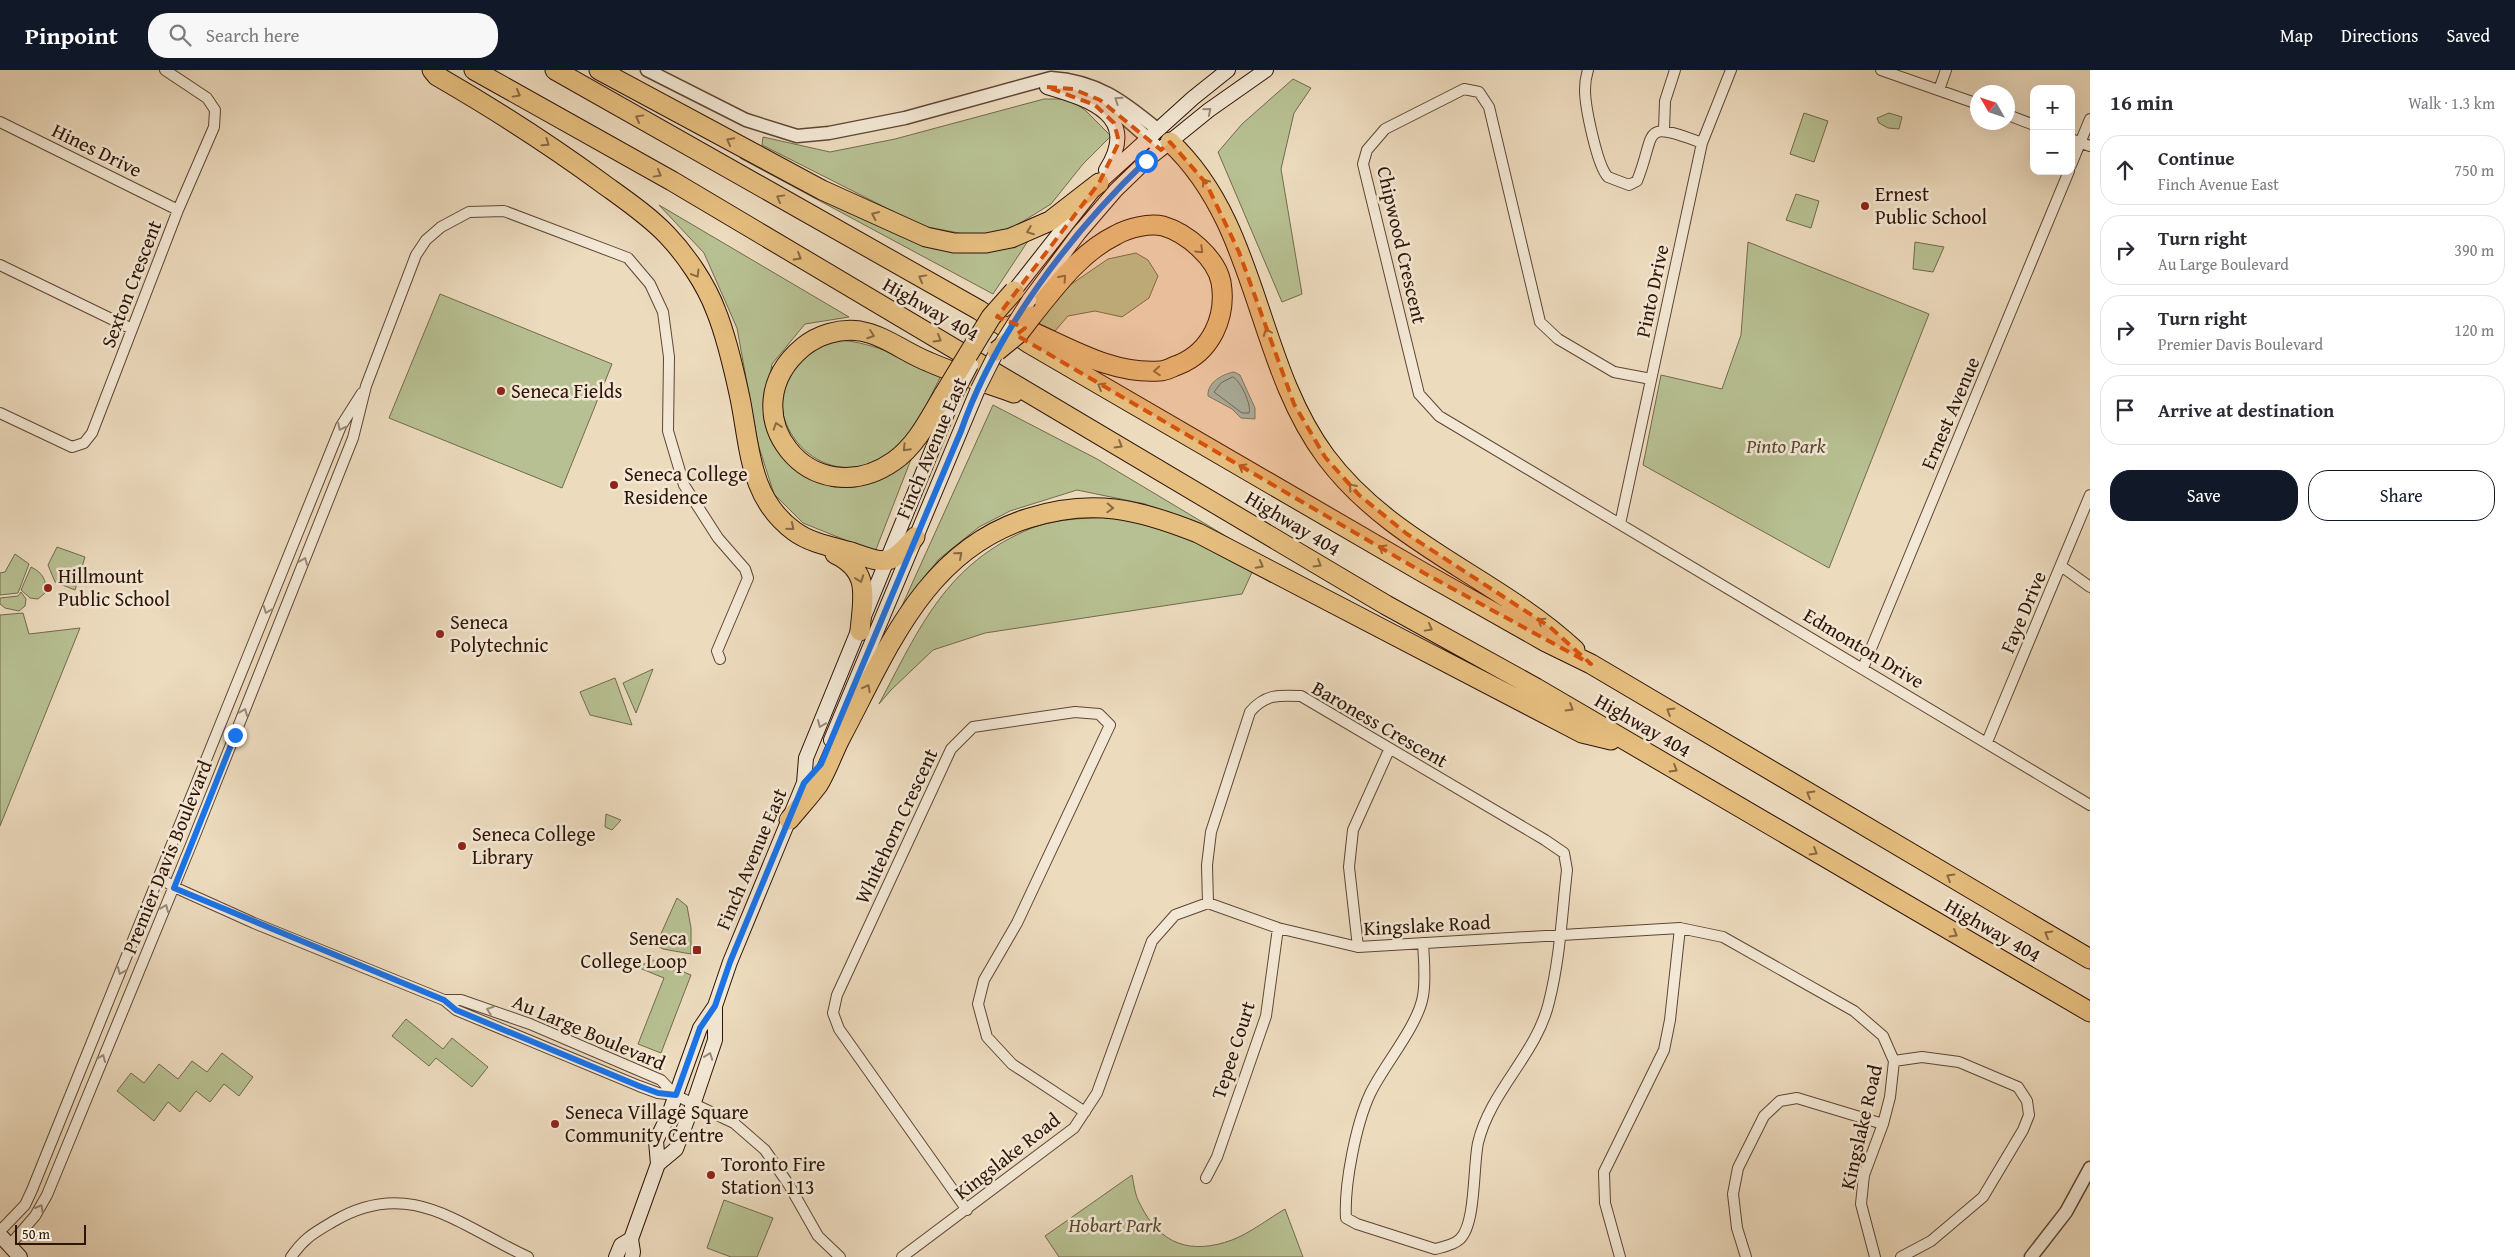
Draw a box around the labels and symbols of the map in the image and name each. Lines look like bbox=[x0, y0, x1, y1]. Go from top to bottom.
north arrow bbox=[1970, 85, 2015, 130]
one-way arrow bbox=[511, 88, 520, 98]
one-way arrow bbox=[1114, 96, 1123, 106]
one-way arrow bbox=[1202, 109, 1211, 117]
one-way arrow bbox=[635, 114, 644, 124]
street label: Hines Drive bbox=[47, 115, 147, 184]
one-way arrow bbox=[541, 137, 550, 146]
one-way arrow bbox=[726, 137, 735, 147]
route start bbox=[1135, 150, 1158, 173]
street label: Chipwood Crescent bbox=[1370, 163, 1435, 326]
one-way arrow bbox=[653, 167, 662, 177]
one-way arrow bbox=[1202, 179, 1211, 188]
place label: Ernest Public School bbox=[1875, 179, 1987, 231]
one-way arrow bbox=[776, 194, 785, 204]
marker: Ernest Public School bbox=[1859, 200, 1871, 212]
one-way arrow bbox=[871, 210, 880, 221]
street label: Sexton Crescent bbox=[93, 216, 168, 352]
one-way arrow bbox=[1026, 225, 1035, 235]
street label: Pinto Drive bbox=[1628, 242, 1675, 340]
one-way arrow bbox=[1195, 244, 1204, 253]
one-way arrow bbox=[792, 251, 801, 261]
one-way arrow bbox=[689, 268, 699, 277]
street label: Highway 404 bbox=[878, 269, 985, 348]
one-way arrow bbox=[918, 274, 927, 284]
one-way arrow bbox=[1057, 275, 1066, 284]
one-way arrow bbox=[1263, 328, 1273, 337]
one-way arrow bbox=[866, 329, 875, 339]
one-way arrow bbox=[933, 332, 942, 342]
street label: Ernest Avenue bbox=[1913, 352, 1986, 474]
one-way arrow bbox=[1153, 365, 1161, 376]
street label: Finch Avenue East bbox=[888, 373, 973, 523]
place label: Seneca Fields bbox=[511, 376, 623, 405]
one-way arrow bbox=[1097, 382, 1106, 392]
marker: Seneca Fields bbox=[495, 385, 507, 397]
one-way arrow bbox=[337, 422, 347, 431]
one-way arrow bbox=[773, 423, 783, 431]
park label: Pinto Park bbox=[1745, 431, 1827, 460]
one-way arrow bbox=[1113, 438, 1122, 448]
one-way arrow bbox=[903, 443, 912, 452]
place label: Seneca College Residence bbox=[624, 459, 748, 511]
one-way arrow bbox=[1238, 463, 1247, 473]
marker: Seneca College Residence bbox=[608, 479, 620, 491]
street label: Highway 404 bbox=[1240, 483, 1346, 562]
one-way arrow bbox=[1349, 483, 1358, 492]
one-way arrow bbox=[1106, 503, 1114, 513]
one-way arrow bbox=[785, 522, 794, 531]
one-way arrow bbox=[1379, 545, 1388, 555]
one-way arrow bbox=[953, 552, 962, 561]
one-way arrow bbox=[298, 557, 308, 566]
one-way arrow bbox=[1313, 558, 1322, 568]
one-way arrow bbox=[1255, 559, 1264, 569]
place label: Hillmount Public School bbox=[58, 561, 170, 613]
street label: Faye Drive bbox=[1992, 566, 2053, 657]
one-way arrow bbox=[854, 575, 864, 583]
marker: Hillmount Public School bbox=[42, 582, 54, 594]
street label: Edmonton Drive bbox=[1798, 600, 1930, 695]
one-way arrow bbox=[263, 605, 273, 614]
place label: Seneca Polytechnic bbox=[450, 607, 549, 659]
one-way arrow bbox=[1537, 618, 1547, 627]
one-way arrow bbox=[1423, 622, 1432, 632]
marker: Seneca Polytechnic bbox=[434, 628, 446, 640]
street label: Baroness Crescent bbox=[1307, 673, 1454, 774]
one-way arrow bbox=[861, 684, 871, 693]
street label: Highway 404 bbox=[1590, 685, 1697, 764]
one-way arrow bbox=[1565, 702, 1574, 712]
one-way arrow bbox=[1666, 707, 1675, 717]
one-way arrow bbox=[238, 708, 248, 717]
one-way arrow bbox=[816, 719, 827, 728]
route end bbox=[224, 724, 247, 747]
street label: Whitehorn Crescent bbox=[847, 743, 944, 908]
street label: Premier Davis Boulevard bbox=[114, 755, 219, 958]
one-way arrow bbox=[1668, 763, 1677, 773]
street label: Finch Avenue East bbox=[708, 784, 793, 934]
one-way arrow bbox=[1806, 790, 1815, 800]
place label: Seneca College Library bbox=[472, 819, 596, 871]
marker: Seneca College Library bbox=[456, 840, 468, 852]
one-way arrow bbox=[1808, 845, 1817, 855]
one-way arrow bbox=[1946, 873, 1955, 883]
street label: Highway 404 bbox=[1940, 890, 2047, 969]
one-way arrow bbox=[159, 904, 169, 913]
street label: Kingslake Road bbox=[1363, 907, 1491, 942]
place label: Seneca College Loop bbox=[581, 923, 688, 975]
one-way arrow bbox=[1949, 927, 1958, 937]
one-way arrow bbox=[2044, 931, 2053, 941]
marker: Seneca College Loop bbox=[691, 944, 703, 956]
one-way arrow bbox=[117, 967, 127, 975]
street label: Au Large Boulevard bbox=[508, 986, 670, 1077]
street label: Tepee Court bbox=[1203, 997, 1262, 1102]
one-way arrow bbox=[486, 1006, 494, 1016]
one-way arrow bbox=[703, 1052, 713, 1061]
one-way arrow bbox=[96, 1054, 107, 1063]
street label: Kingslake Road bbox=[1832, 1061, 1889, 1192]
place label: Seneca Village Square Community Centre bbox=[565, 1097, 749, 1149]
street label: Kingslake Road bbox=[948, 1105, 1066, 1206]
marker: Seneca Village Square Community Centre bbox=[549, 1118, 561, 1130]
place label: Toronto Fire Station 113 bbox=[721, 1149, 825, 1201]
marker: Toronto Fire Station 113 bbox=[705, 1169, 717, 1181]
one-way arrow bbox=[33, 1204, 43, 1213]
park label: Hobart Park bbox=[1068, 1210, 1162, 1239]
scale bar bbox=[15, 1222, 86, 1245]

